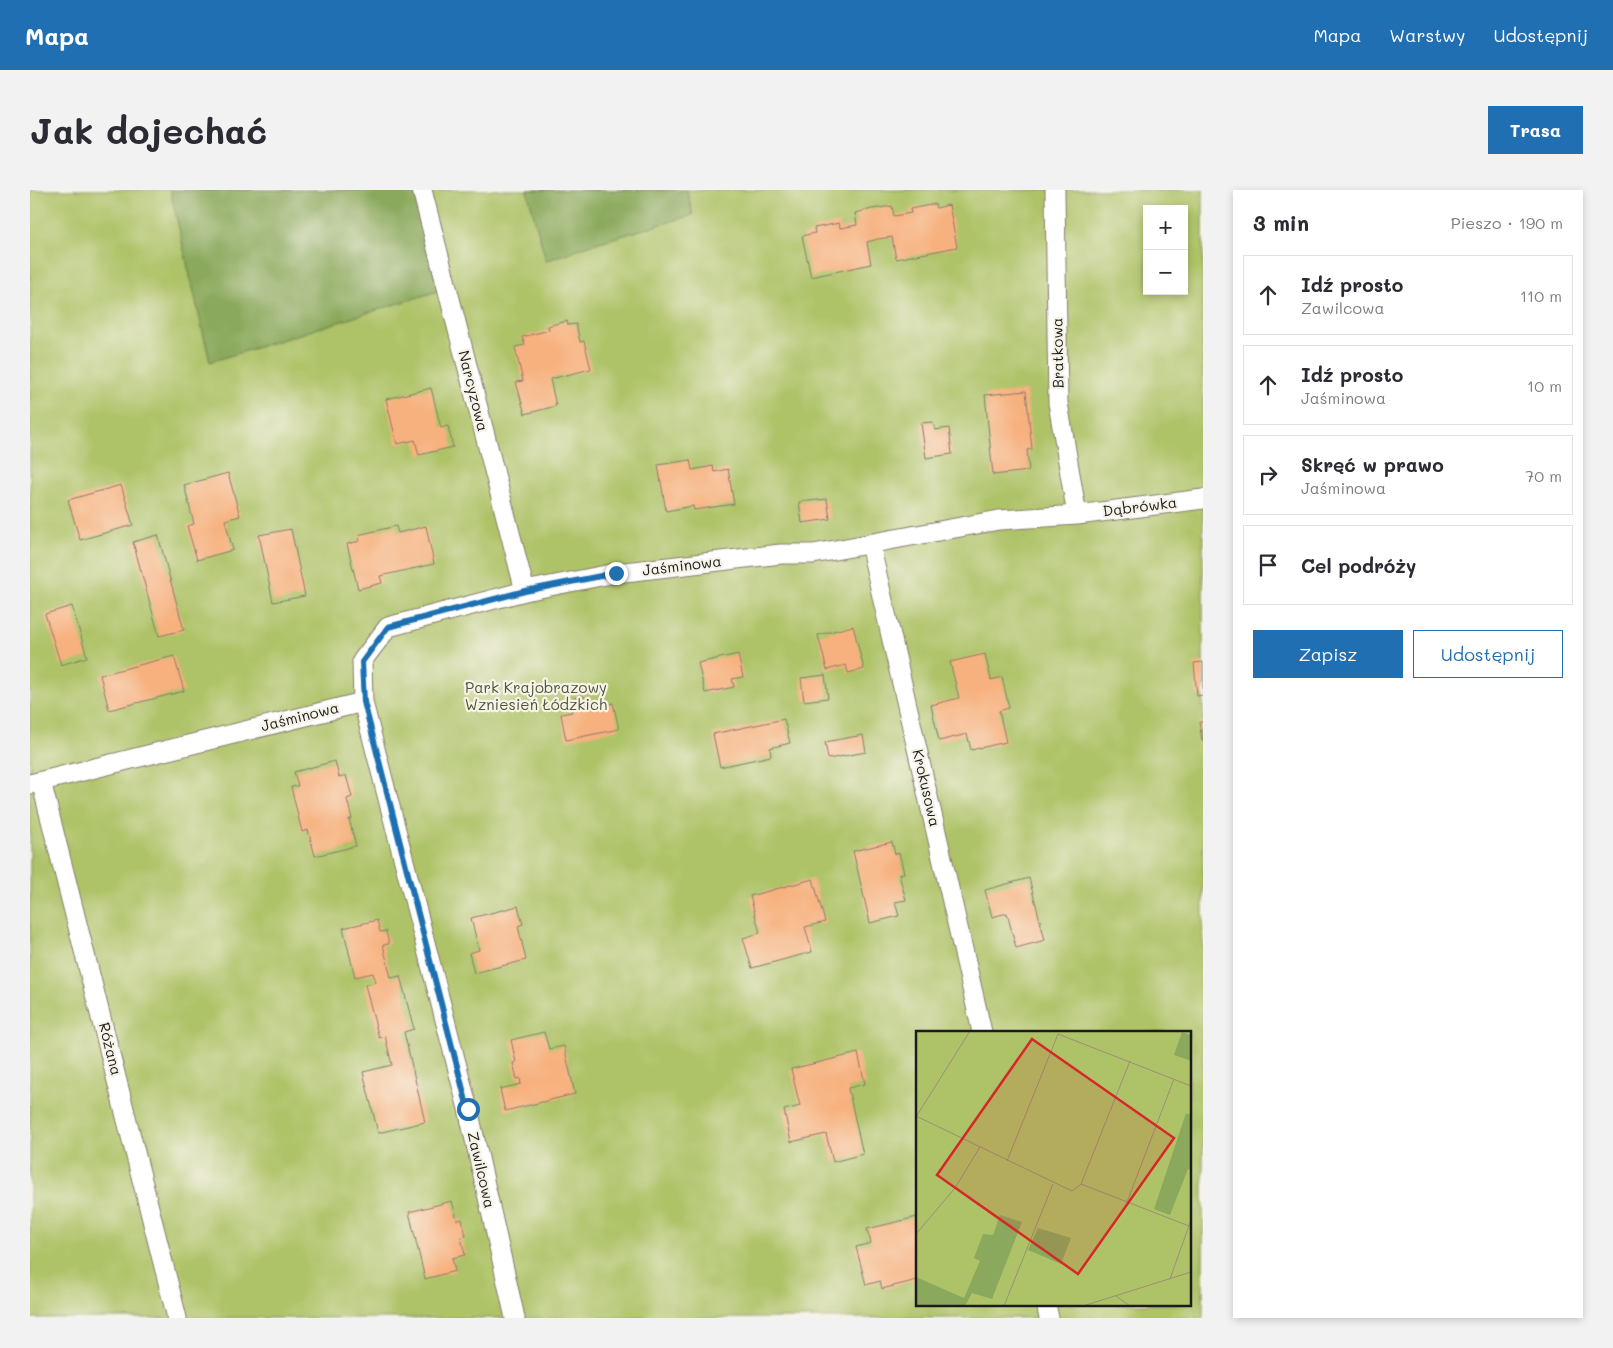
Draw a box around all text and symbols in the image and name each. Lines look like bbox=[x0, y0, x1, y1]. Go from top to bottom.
text: Mapa bbox=[25, 20, 89, 51]
text: Mapa bbox=[1313, 23, 1361, 47]
text: Warstwy bbox=[1389, 23, 1465, 47]
text: Udostępnij bbox=[1493, 23, 1588, 47]
button: Trasa bbox=[1488, 106, 1583, 154]
text: Jak dojechać bbox=[30, 107, 267, 153]
map controls bbox=[1143, 205, 1188, 295]
button: + bbox=[1143, 205, 1188, 250]
text: 3 min bbox=[1253, 209, 1309, 236]
text: Pieszo · 190 m bbox=[1451, 212, 1563, 233]
button: − bbox=[1143, 250, 1188, 295]
text: Idź prosto bbox=[1301, 272, 1403, 297]
icon: ahead bbox=[1254, 281, 1282, 309]
text: 110 m bbox=[1520, 285, 1562, 306]
text: Zawilcowa bbox=[1301, 297, 1384, 318]
street label: Bratkowa bbox=[1046, 318, 1068, 389]
street label: Narcyzowa bbox=[454, 348, 494, 433]
text: Idź prosto bbox=[1301, 362, 1403, 387]
icon: ahead bbox=[1254, 371, 1282, 399]
text: 10 m bbox=[1527, 375, 1562, 396]
text: Jaśminowa bbox=[1301, 387, 1386, 408]
text: Skręć w prawo bbox=[1301, 452, 1444, 477]
icon: right bbox=[1254, 461, 1282, 489]
text: 70 m bbox=[1525, 465, 1562, 486]
text: Jaśminowa bbox=[1301, 477, 1386, 498]
street label: Dąbrówka bbox=[1102, 492, 1178, 520]
street label: Jaśminowa bbox=[641, 550, 723, 580]
icon: arrive bbox=[1254, 551, 1282, 579]
text: Cel podróży bbox=[1301, 553, 1416, 578]
route end bbox=[605, 562, 628, 585]
button: Zapisz bbox=[1253, 630, 1403, 678]
button: Udostępnij bbox=[1413, 630, 1563, 678]
park label: Park Krajobrazowy Wzniesień Łódzkich bbox=[465, 677, 607, 714]
street label: Jaśminowa bbox=[259, 697, 341, 735]
street label: Krokusowa bbox=[908, 747, 946, 828]
street label: Różana bbox=[95, 1020, 127, 1077]
inset map bbox=[916, 1031, 1190, 1306]
route start bbox=[457, 1098, 480, 1121]
street label: Zawilcowa bbox=[463, 1129, 501, 1210]

